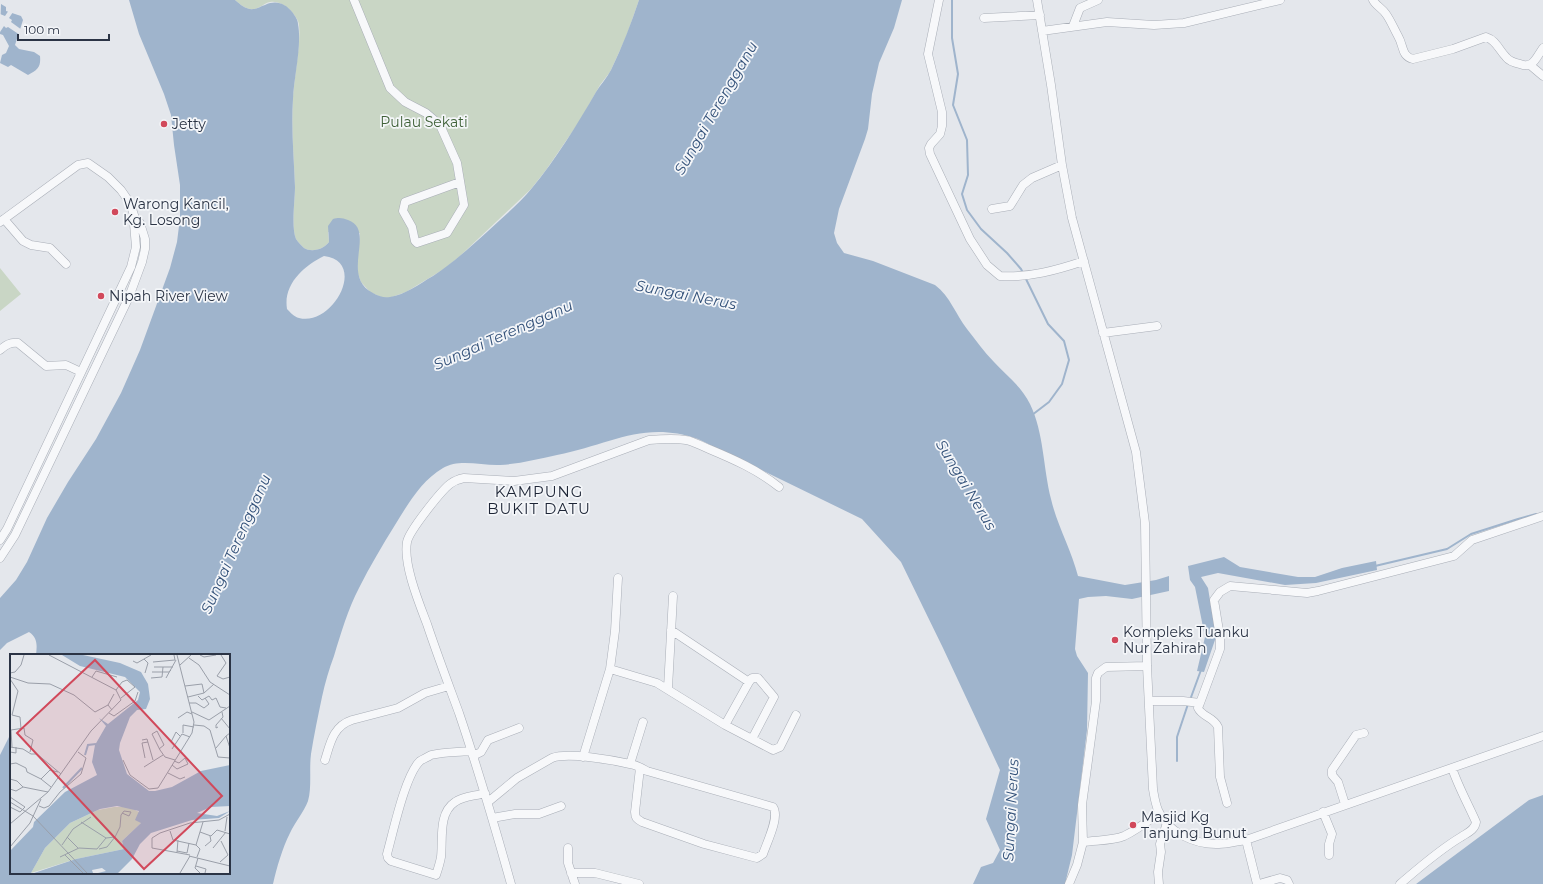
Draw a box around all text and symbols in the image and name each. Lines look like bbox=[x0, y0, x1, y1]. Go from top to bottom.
scale bar bbox=[18, 16, 109, 42]
text: 100 m bbox=[24, 22, 60, 37]
water label: Sungai Terengganu bbox=[670, 38, 761, 178]
park label: Pulau Sekati bbox=[380, 113, 468, 131]
place label: Jetty bbox=[171, 115, 206, 133]
marker: Jetty bbox=[159, 119, 169, 129]
place label: Warong Kancil, Kg. Losong bbox=[123, 195, 229, 229]
marker: Warong Kancil, Kg. Losong bbox=[110, 207, 120, 217]
water label: Sungai Nerus bbox=[634, 275, 739, 314]
place label: Nipah River View bbox=[109, 287, 229, 305]
marker: Nipah River View bbox=[96, 291, 106, 301]
water label: Sungai Terengganu bbox=[430, 295, 575, 374]
water label: Sungai Nerus bbox=[932, 436, 1001, 534]
water label: Sungai Terengganu bbox=[196, 471, 275, 616]
district label: KAMPUNG BUKIT DATU bbox=[487, 482, 591, 518]
place label: Kompleks Tuanku Nur Zahirah bbox=[1123, 623, 1249, 657]
marker: Kompleks Tuanku Nur Zahirah bbox=[1110, 635, 1120, 645]
inset map bbox=[10, 654, 230, 874]
water label: Sungai Nerus bbox=[998, 758, 1023, 862]
place label: Masjid Kg Tanjung Bunut bbox=[1141, 808, 1247, 842]
marker: Masjid Kg Tanjung Bunut bbox=[1128, 820, 1138, 830]

